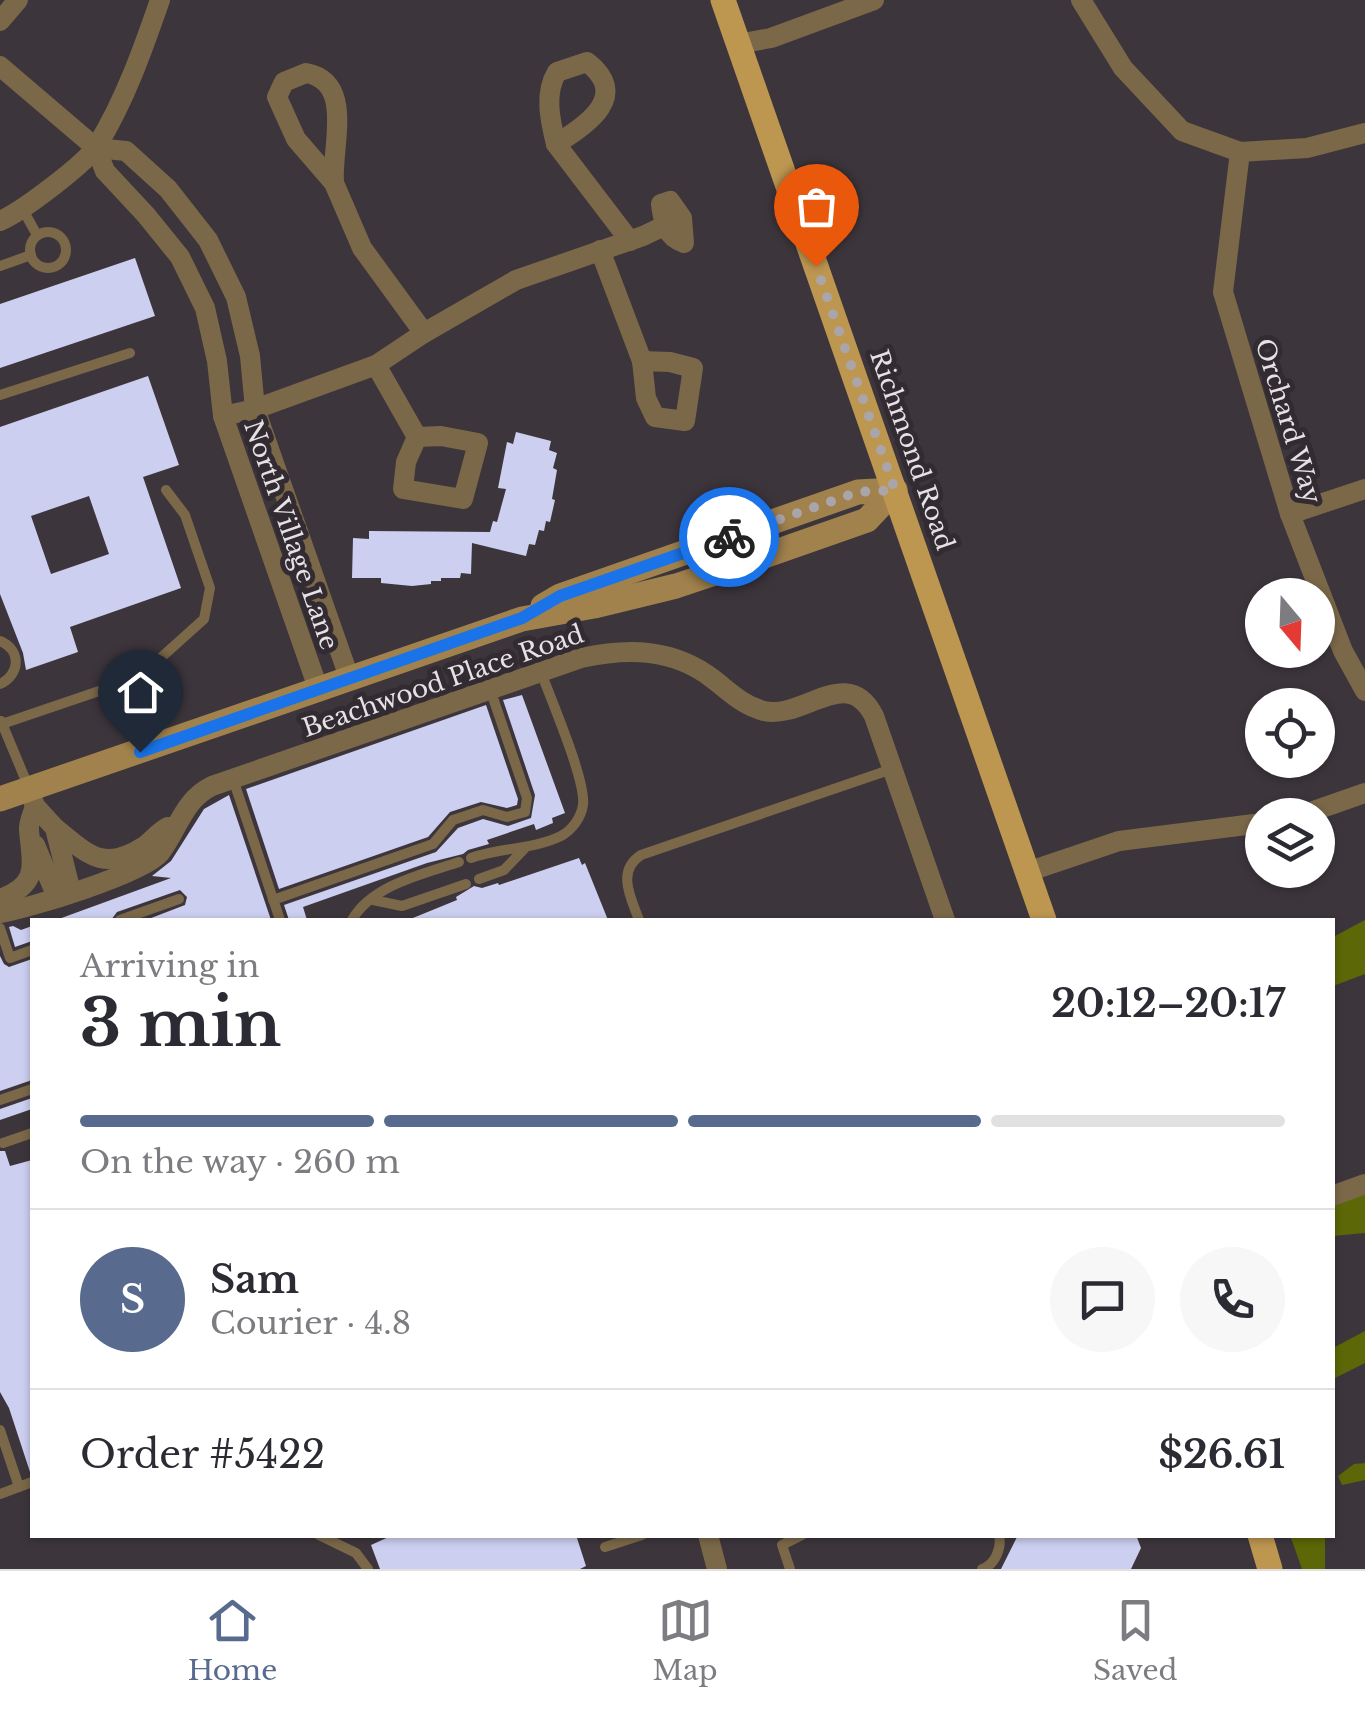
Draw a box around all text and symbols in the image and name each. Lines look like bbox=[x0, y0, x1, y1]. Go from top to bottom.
pin bbox=[774, 164, 859, 267]
icon: bag bbox=[789, 179, 844, 234]
street label: Orchard Way bbox=[1248, 335, 1328, 507]
street label: Richmond Road bbox=[863, 346, 961, 554]
street label: North Village Lane bbox=[237, 416, 345, 654]
courier bbox=[679, 487, 779, 587]
icon: bike bbox=[702, 510, 757, 565]
north arrow bbox=[1245, 578, 1335, 668]
map controls bbox=[1245, 578, 1335, 888]
street label: Beachwood Place Road bbox=[298, 618, 588, 744]
pin bbox=[98, 650, 183, 753]
icon: home bbox=[113, 665, 168, 720]
button: locate bbox=[1245, 688, 1335, 778]
button: layers bbox=[1245, 798, 1335, 888]
text: Arriving in bbox=[80, 946, 259, 986]
text: 20:12–20:17 bbox=[1051, 980, 1285, 1027]
text: 3 min bbox=[80, 983, 281, 1064]
text: On the way · 260 m bbox=[80, 1142, 400, 1182]
button: chat bbox=[1050, 1247, 1155, 1352]
button: phone bbox=[1180, 1247, 1285, 1352]
text: Sam bbox=[210, 1256, 299, 1303]
text: S bbox=[120, 1276, 145, 1323]
text: Courier · 4.8 bbox=[210, 1303, 411, 1343]
text: Order #5422 bbox=[80, 1431, 325, 1478]
text: $26.61 bbox=[1159, 1431, 1285, 1478]
tab: Home bbox=[188, 1593, 277, 1688]
tab: Map bbox=[653, 1593, 718, 1688]
tab: Saved bbox=[1093, 1593, 1177, 1688]

